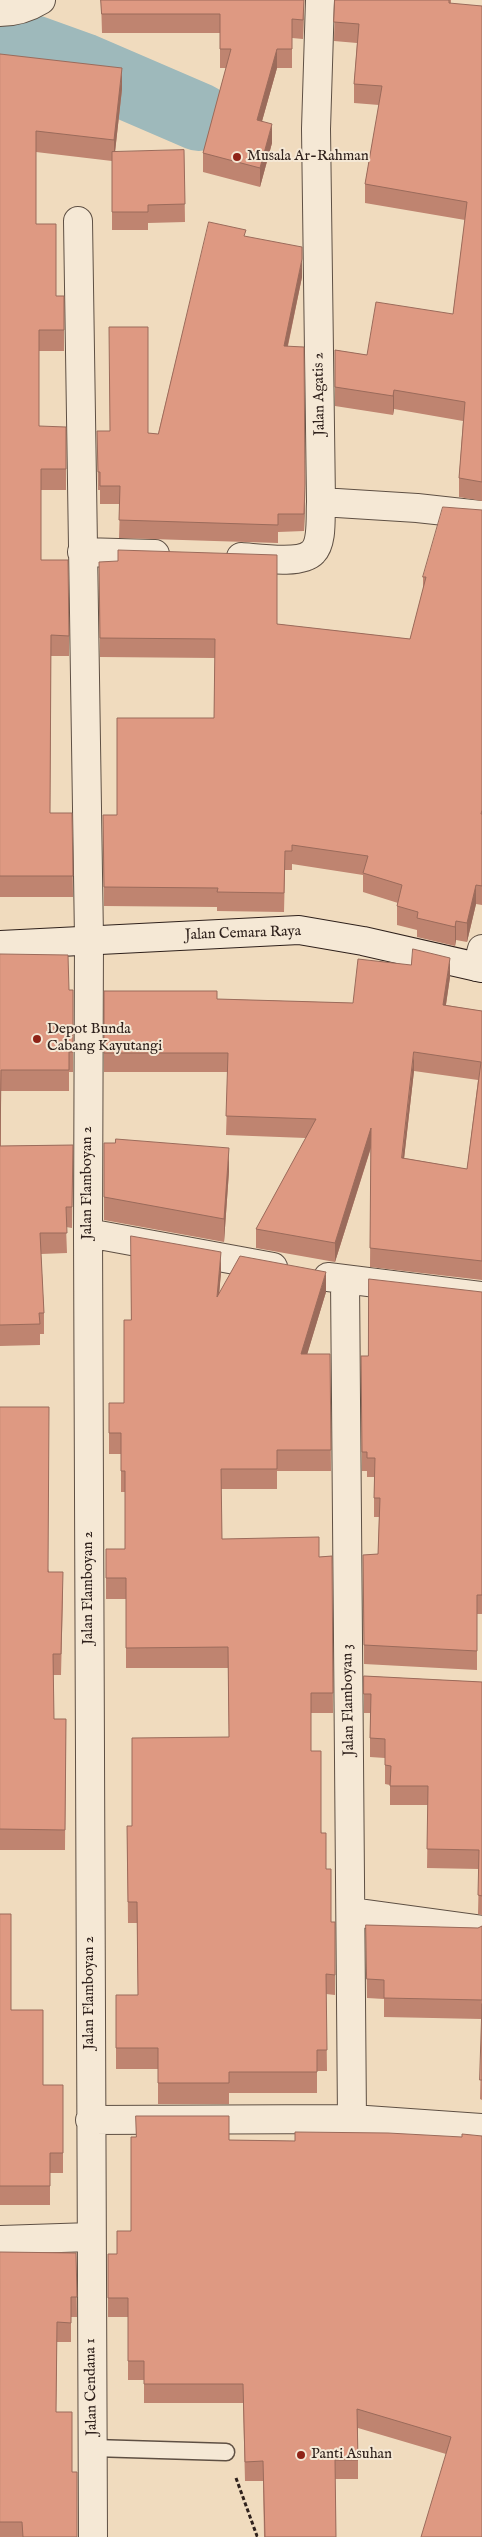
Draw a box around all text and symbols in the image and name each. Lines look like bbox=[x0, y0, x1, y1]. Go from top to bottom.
place label: Musala Ar-Rahman bbox=[247, 148, 369, 166]
marker: Musala Ar-Rahman bbox=[231, 151, 243, 163]
street label: Jalan Agatis 2 bbox=[310, 352, 330, 436]
street label: Jalan Cemara Raya bbox=[185, 923, 301, 945]
place label: Depot Bunda Cabang Kayutangi bbox=[47, 1021, 162, 1056]
marker: Depot Bunda Cabang Kayutangi bbox=[31, 1033, 43, 1045]
street label: Jalan Flamboyan 2 bbox=[79, 1126, 97, 1240]
street label: Jalan Flamboyan 2 bbox=[80, 1531, 98, 1645]
street label: Jalan Flamboyan 3 bbox=[339, 1644, 359, 1756]
street label: Jalan Flamboyan 2 bbox=[81, 1936, 99, 2050]
street label: Jalan Cendana 1 bbox=[82, 2338, 102, 2436]
place label: Panti Asuhan bbox=[311, 2446, 392, 2464]
marker: Panti Asuhan bbox=[295, 2449, 307, 2461]

